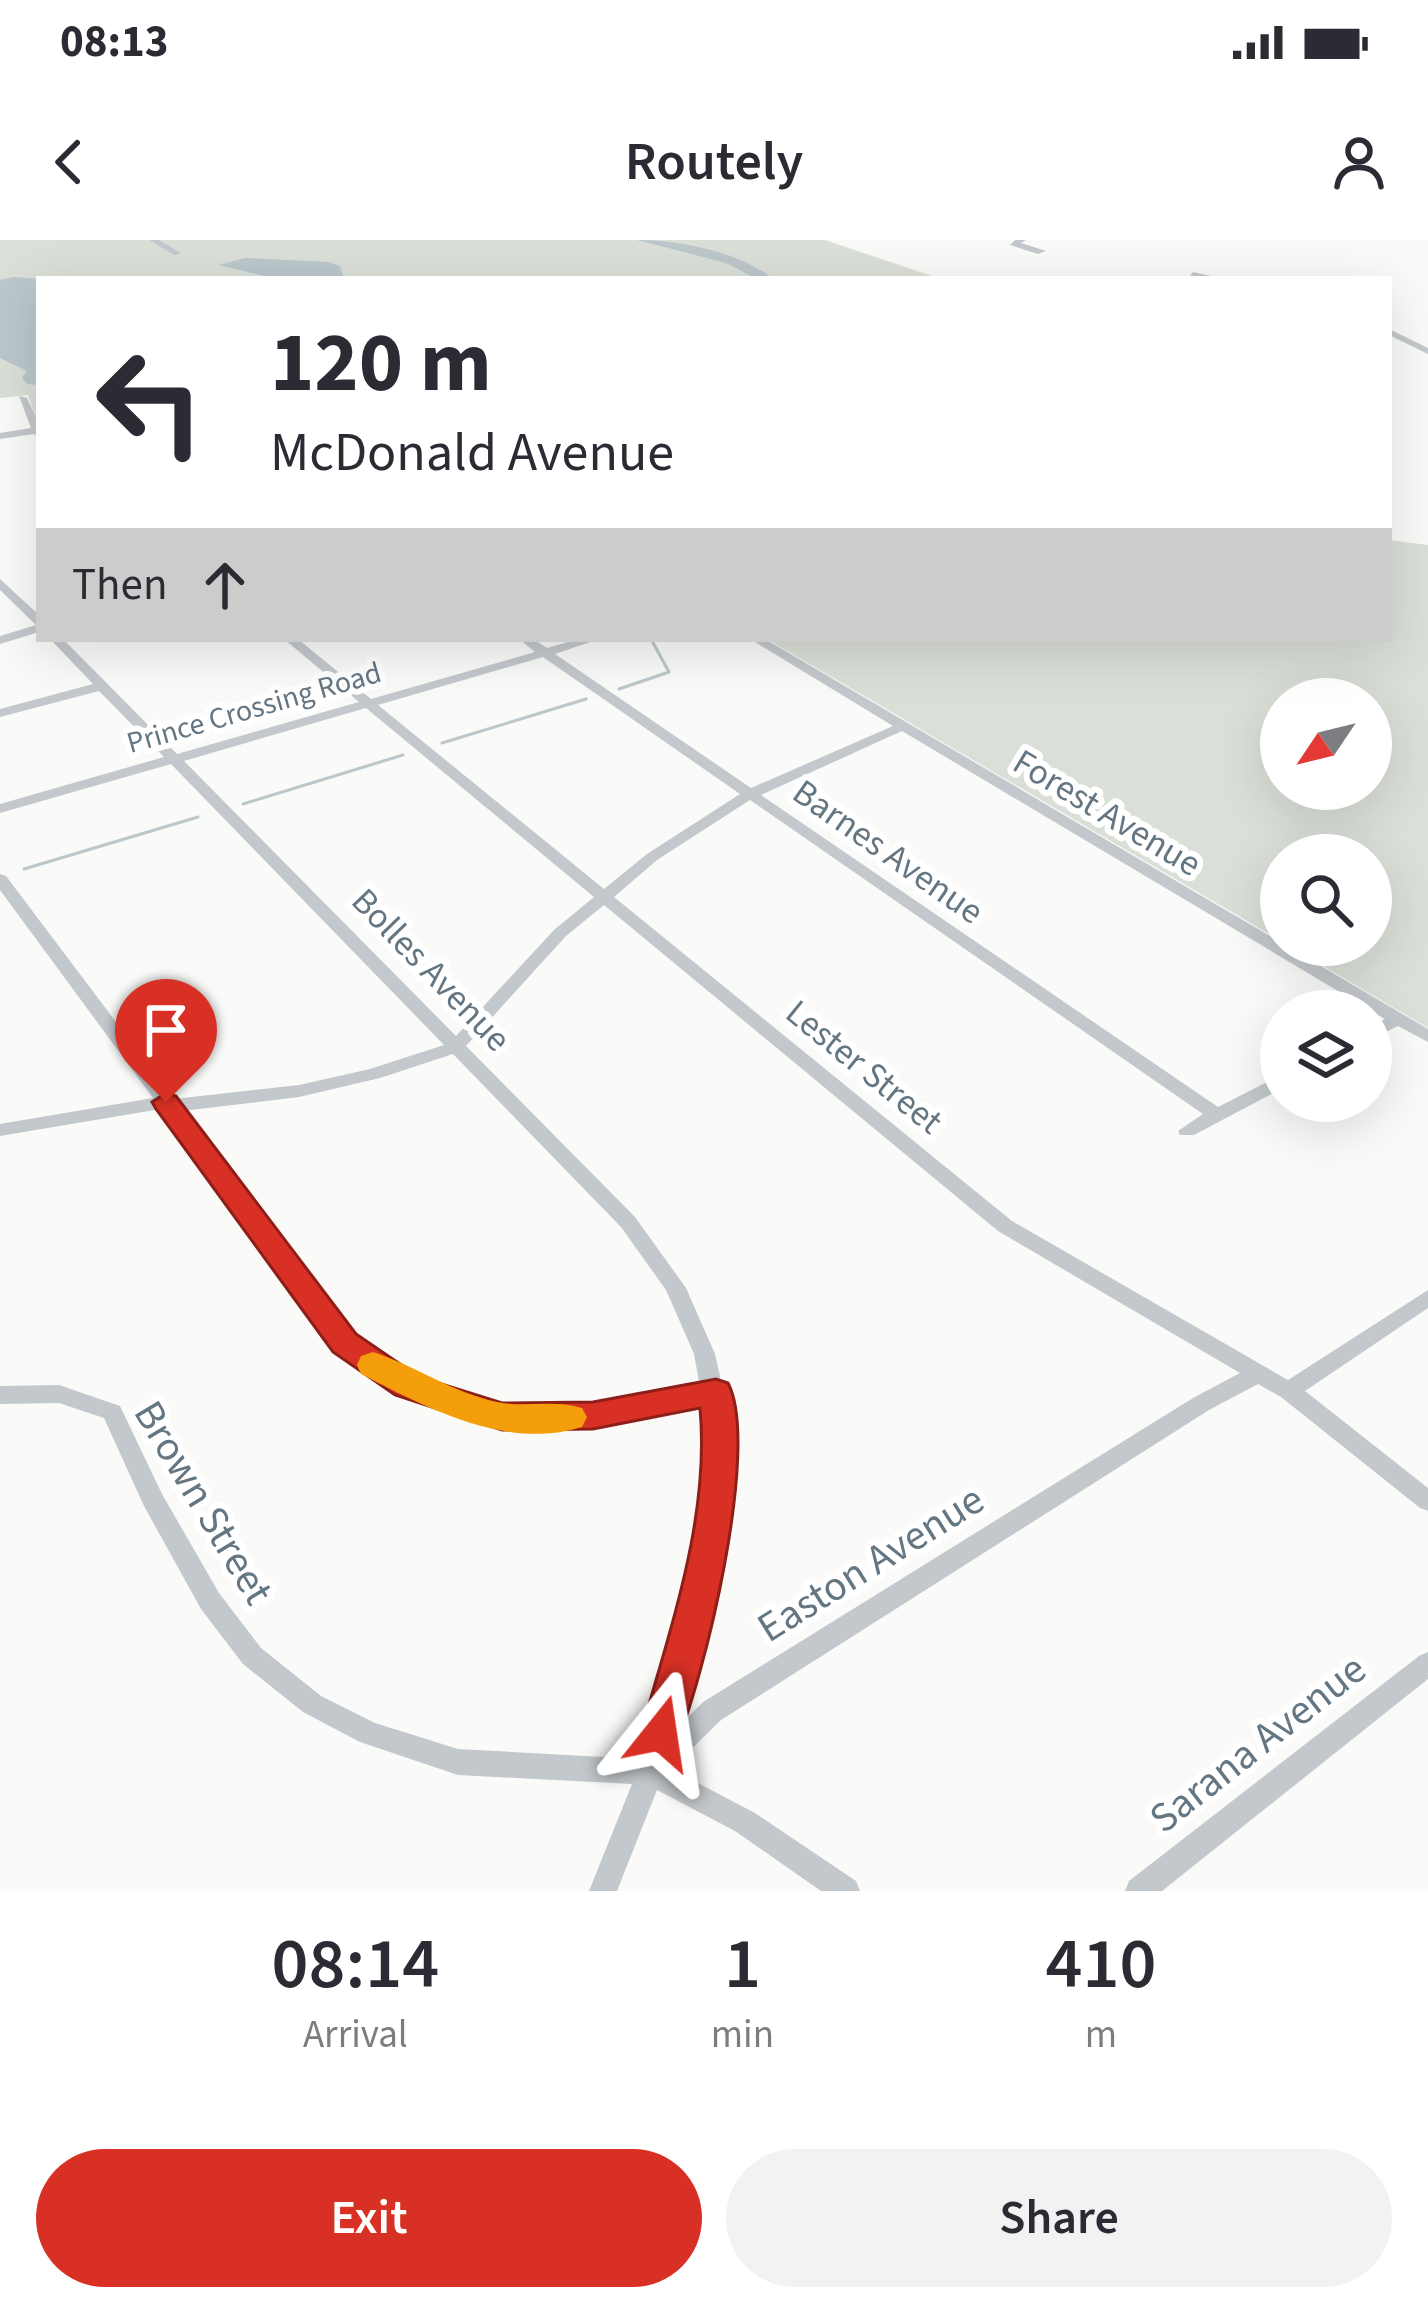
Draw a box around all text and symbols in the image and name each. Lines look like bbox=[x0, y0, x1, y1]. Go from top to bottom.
text: 08:13 bbox=[60, 10, 169, 74]
text: Routely bbox=[625, 124, 803, 201]
icon: back bbox=[36, 129, 102, 195]
icon: person bbox=[1326, 129, 1392, 195]
text: 120 m bbox=[270, 304, 492, 424]
icon: left bbox=[72, 324, 228, 480]
text: McDonald Avenue bbox=[270, 415, 674, 492]
icon: ahead bbox=[192, 552, 258, 618]
text: Then bbox=[72, 553, 168, 617]
street label: Prince Crossing Road bbox=[122, 651, 386, 765]
north arrow bbox=[1260, 678, 1392, 810]
map controls bbox=[1260, 678, 1392, 1122]
street label: Forest Avenue bbox=[1003, 737, 1211, 889]
street label: Barnes Avenue bbox=[782, 767, 994, 937]
button: search bbox=[1260, 834, 1392, 966]
street label: Bolles Avenue bbox=[340, 877, 522, 1063]
pin bbox=[115, 979, 217, 1102]
street label: Lester Street bbox=[775, 988, 953, 1146]
button: layers bbox=[1260, 990, 1392, 1122]
icon: arrive bbox=[133, 997, 199, 1063]
street label: Brown Street bbox=[119, 1390, 287, 1616]
street label: Easton Avenue bbox=[746, 1470, 996, 1658]
street label: Sarana Avenue bbox=[1137, 1640, 1379, 1848]
position arrow bbox=[598, 1670, 724, 1796]
text: 08:14 bbox=[272, 1913, 439, 2016]
text: 1 bbox=[724, 1913, 761, 2016]
text: 410 bbox=[1046, 1913, 1156, 2016]
text: Arrival bbox=[303, 2007, 408, 2063]
text: min bbox=[711, 2007, 774, 2063]
text: m bbox=[1085, 2007, 1117, 2063]
button: Exit bbox=[36, 2149, 702, 2287]
button: Share bbox=[726, 2149, 1392, 2287]

